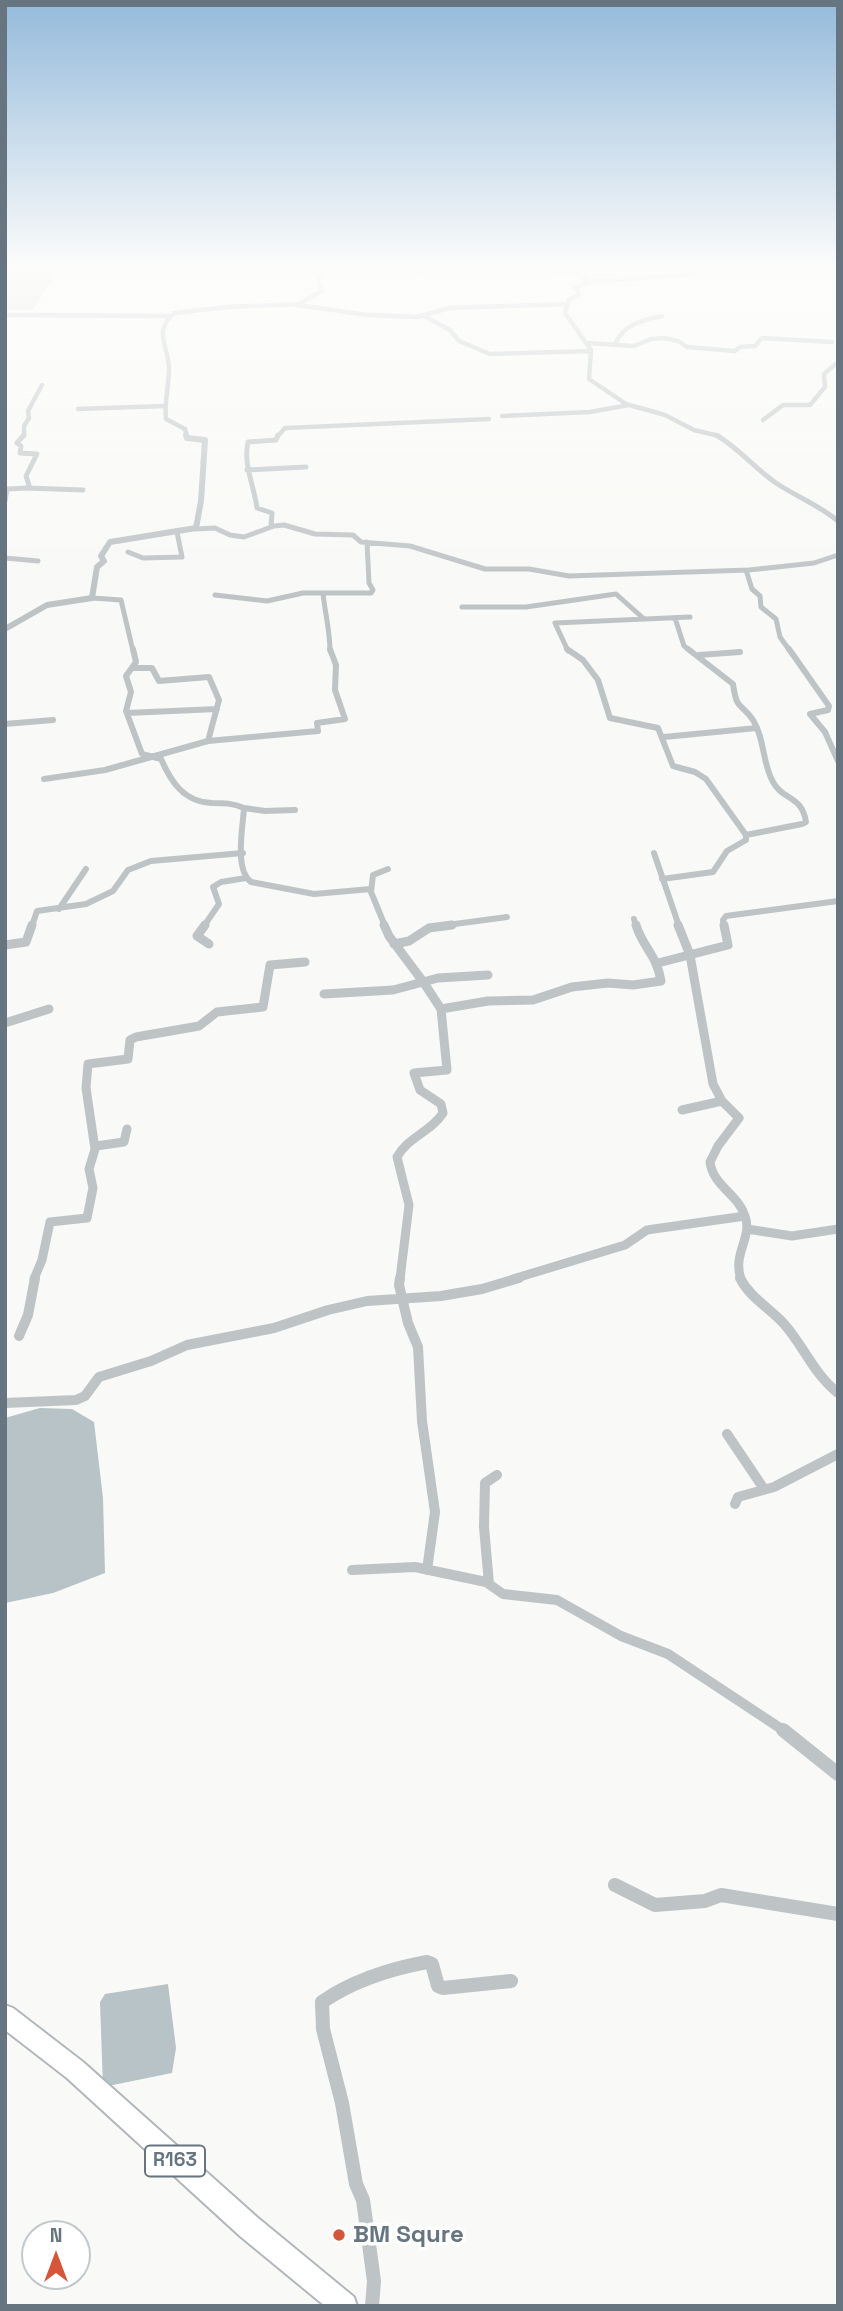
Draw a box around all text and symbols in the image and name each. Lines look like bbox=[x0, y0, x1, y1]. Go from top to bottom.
road number: R163 bbox=[145, 2146, 205, 2176]
north arrow bbox=[21, 2220, 91, 2290]
place label: BM Squre bbox=[353, 2221, 464, 2249]
text: N bbox=[50, 2223, 62, 2248]
marker: BM Squre bbox=[331, 2227, 347, 2243]

